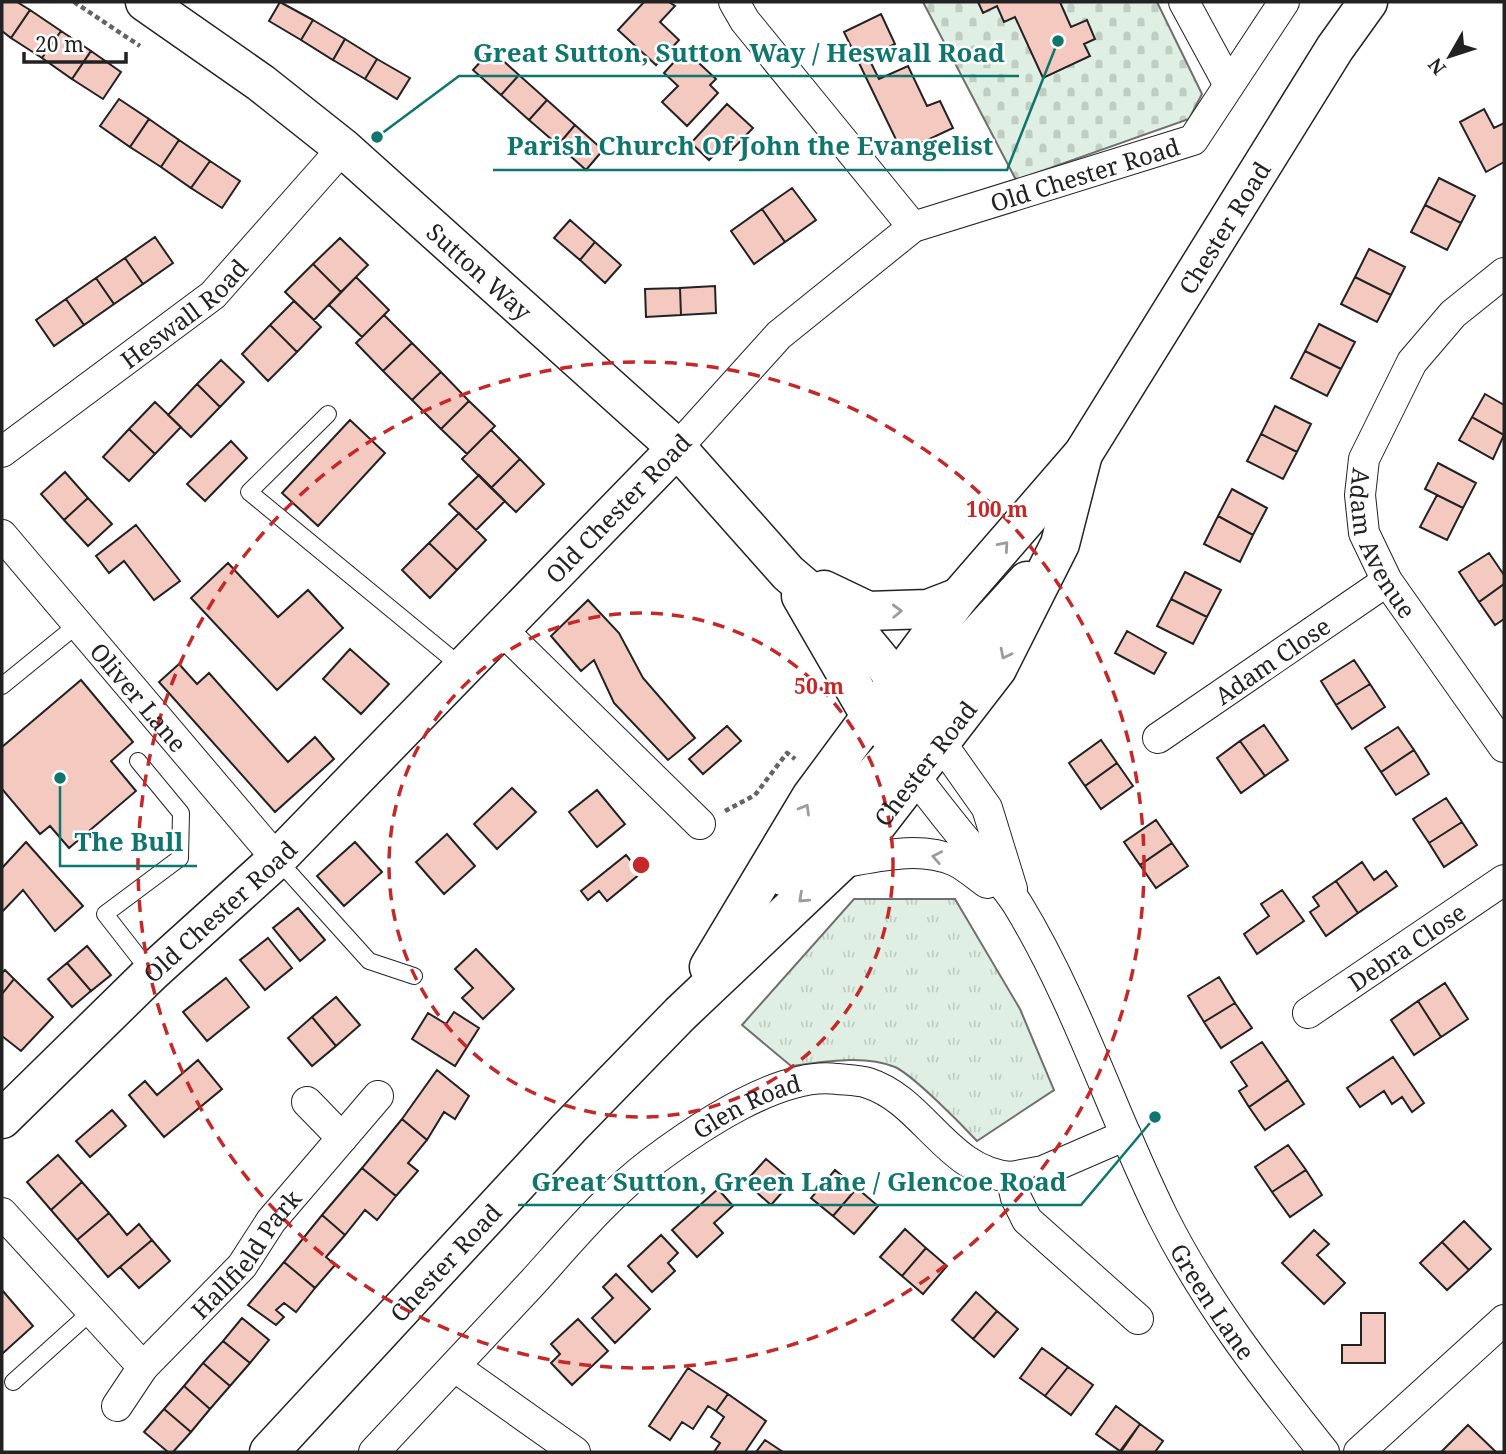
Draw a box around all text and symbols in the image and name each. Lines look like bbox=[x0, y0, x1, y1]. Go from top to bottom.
scale bar bbox=[24, 21, 126, 65]
north arrow bbox=[1415, 21, 1485, 91]
callout: Great Sutton, Sutton Way / Heswall Road bbox=[459, 29, 1019, 76]
text: 20 m bbox=[35, 30, 84, 58]
text: Great Sutton, Sutton Way / Heswall Road bbox=[473, 34, 1005, 70]
text: N bbox=[1422, 53, 1452, 81]
callout: Parish Church Of John the Evangelist bbox=[493, 123, 1007, 170]
text: Parish Church Of John the Evangelist bbox=[507, 127, 994, 163]
street label: Old Chester Road bbox=[986, 129, 1184, 219]
street label: Chester Road bbox=[1170, 155, 1277, 300]
street label: Sutton Way bbox=[420, 215, 540, 327]
street label: Heswall Road bbox=[113, 251, 255, 375]
street label: Old Chester Road bbox=[538, 426, 698, 590]
street label: Adam Avenue bbox=[1343, 467, 1424, 624]
text: 100 m bbox=[966, 495, 1028, 523]
one-way arrow bbox=[996, 541, 1008, 554]
one-way arrow bbox=[891, 603, 902, 618]
street label: Adam Close bbox=[1207, 609, 1336, 711]
street label: Oliver Lane bbox=[83, 635, 195, 758]
one-way arrow bbox=[999, 647, 1013, 659]
text: 50 m bbox=[794, 672, 844, 700]
street label: Chester Road bbox=[865, 693, 984, 832]
one-way arrow bbox=[797, 803, 810, 816]
callout: The Bull bbox=[60, 819, 197, 866]
text: The Bull bbox=[74, 823, 184, 859]
street label: Old Chester Road bbox=[136, 832, 304, 989]
one-way arrow bbox=[931, 850, 943, 865]
centre of rings bbox=[629, 853, 653, 877]
one-way arrow bbox=[798, 889, 811, 902]
street label: Debra Close bbox=[1341, 895, 1472, 998]
street label: Glen Road bbox=[686, 1065, 805, 1146]
callout: Great Sutton, Green Lane / Glencoe Road bbox=[518, 1158, 1081, 1205]
text: Great Sutton, Green Lane / Glencoe Road bbox=[531, 1163, 1067, 1199]
street label: Hallfield Park bbox=[183, 1181, 308, 1326]
street label: Chester Road bbox=[382, 1195, 508, 1328]
street label: Green Lane bbox=[1163, 1237, 1263, 1366]

